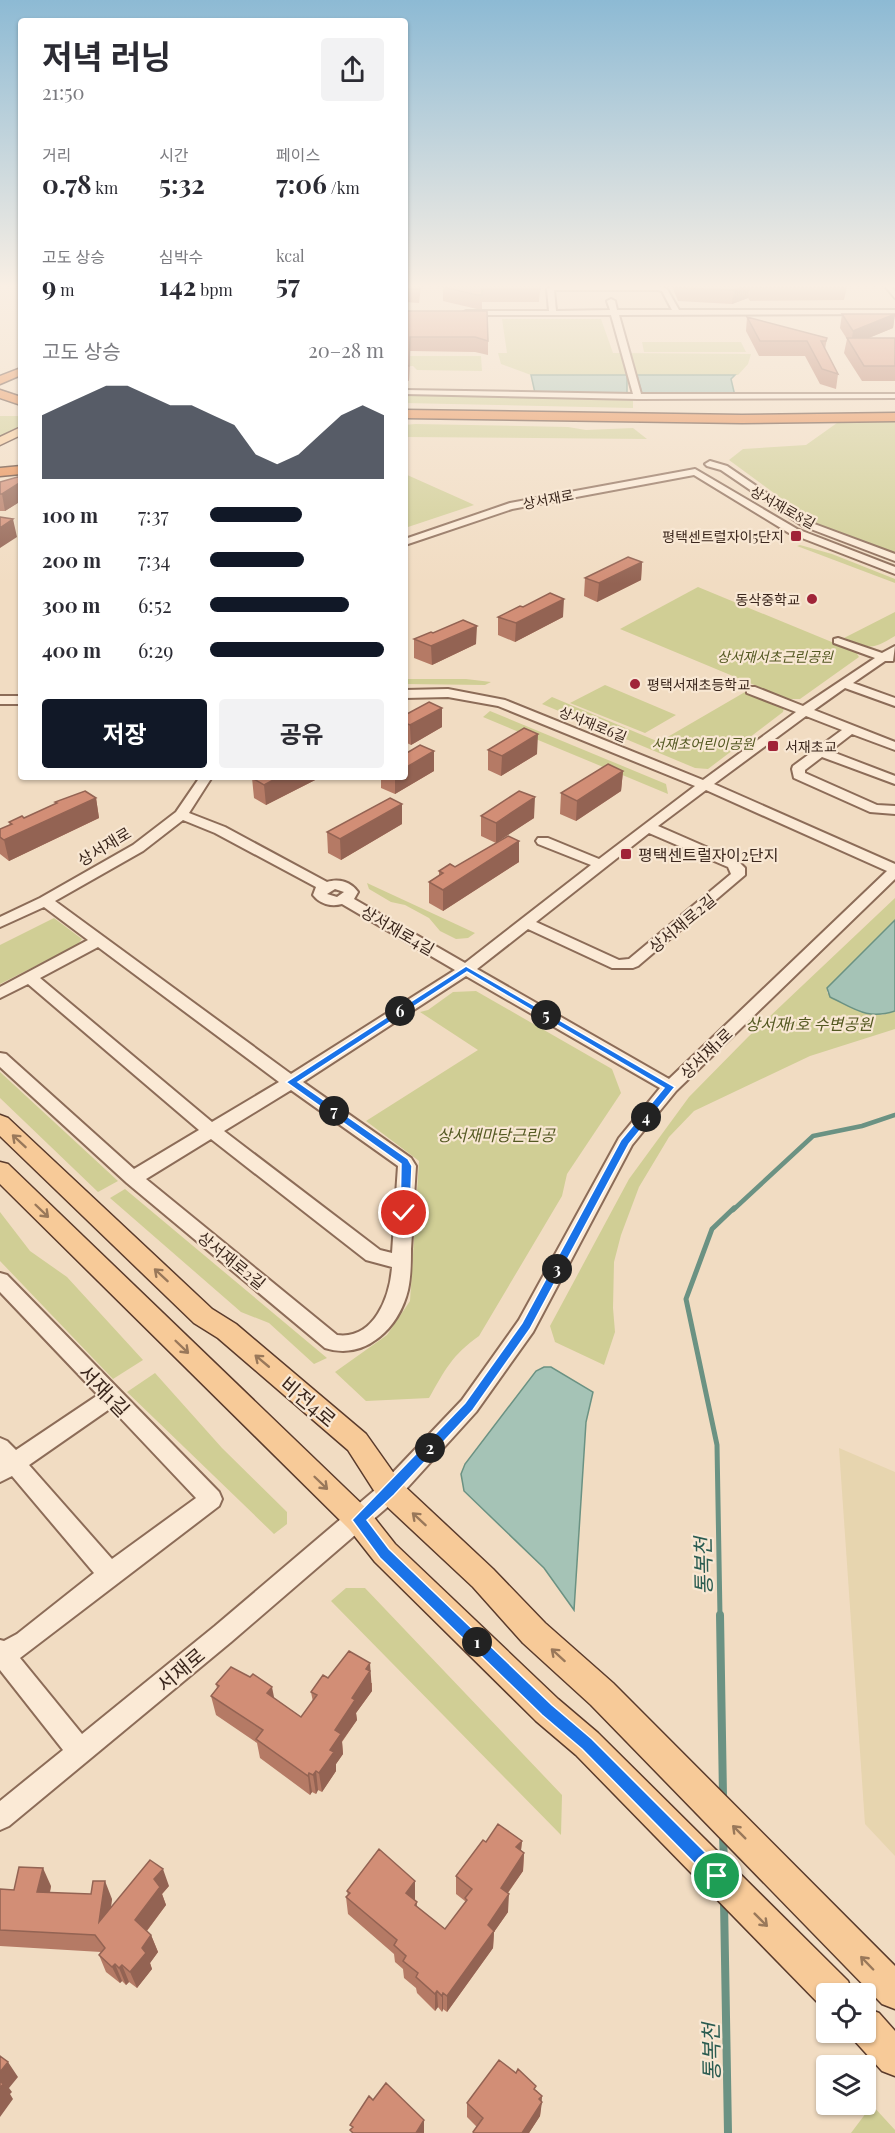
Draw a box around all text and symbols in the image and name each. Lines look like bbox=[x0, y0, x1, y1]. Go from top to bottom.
text: 저녁 러닝 bbox=[42, 33, 171, 77]
button: share bbox=[321, 38, 384, 101]
text: 21:50 bbox=[42, 78, 85, 105]
text: 거리 bbox=[42, 144, 71, 165]
text: 시간 bbox=[159, 144, 188, 165]
text: 페이스 bbox=[276, 144, 320, 165]
text: 0.78 bbox=[42, 166, 92, 201]
text: 5:32 bbox=[159, 166, 205, 201]
text: 7:06 bbox=[276, 166, 327, 201]
text: km bbox=[92, 177, 118, 198]
text: /km bbox=[327, 177, 360, 198]
text: kcal bbox=[276, 245, 305, 266]
text: 고도 상승 bbox=[42, 246, 105, 267]
text: 심박수 bbox=[159, 246, 203, 267]
text: 57 bbox=[276, 266, 300, 301]
text: 9 bbox=[42, 268, 56, 303]
text: 142 bbox=[159, 268, 196, 303]
text: m bbox=[56, 279, 75, 300]
text: bpm bbox=[196, 279, 233, 300]
text: 20–28 m bbox=[308, 336, 384, 363]
text: 고도 상승 bbox=[42, 337, 121, 364]
street label: 상서재로8길 bbox=[747, 481, 819, 533]
street label: 상서재로 bbox=[521, 485, 575, 513]
text: 100 m bbox=[42, 501, 98, 528]
text: 7:37 bbox=[138, 501, 169, 528]
place label: 평택센트럴자이5단지 bbox=[662, 527, 784, 546]
marker: 평택센트럴자이5단지 bbox=[789, 529, 803, 543]
text: 200 m bbox=[42, 546, 101, 573]
text: 7:34 bbox=[138, 546, 170, 573]
place label: 동삭중학교 bbox=[736, 590, 800, 609]
text: 300 m bbox=[42, 591, 100, 618]
text: 6:52 bbox=[138, 591, 172, 618]
marker: 동삭중학교 bbox=[805, 592, 819, 606]
text: 400 m bbox=[42, 636, 101, 663]
text: 6:29 bbox=[138, 636, 173, 663]
park label: 상서재서초근린공원 bbox=[717, 647, 834, 666]
place label: 평택서재초등학교 bbox=[647, 675, 750, 694]
marker: 평택서재초등학교 bbox=[628, 677, 642, 691]
button: 저장 bbox=[42, 699, 207, 768]
button: 공유 bbox=[219, 699, 384, 768]
street label: 상서재로6길 bbox=[556, 702, 630, 746]
park label: 서재초어린이공원 bbox=[651, 734, 756, 753]
place label: 서재초교 bbox=[785, 737, 837, 756]
marker: 서재초교 bbox=[766, 739, 780, 753]
street label: 상서재로 bbox=[73, 822, 135, 870]
place label: 평택센트럴자이2단지 bbox=[638, 844, 778, 865]
marker: 평택센트럴자이2단지 bbox=[619, 847, 633, 861]
street label: 상서재로2길 bbox=[644, 889, 720, 957]
street label: 상서재로4길 bbox=[357, 901, 439, 959]
pin: 6 bbox=[385, 996, 415, 1026]
text: 6 bbox=[396, 1000, 404, 1021]
pin: 5 bbox=[531, 1000, 561, 1030]
text: 5 bbox=[542, 1004, 550, 1025]
park label: 상서재1호 수변공원 bbox=[745, 1013, 874, 1034]
street label: 상서재1로 bbox=[675, 1023, 737, 1083]
pin: 7 bbox=[319, 1096, 349, 1126]
text: 7 bbox=[330, 1100, 338, 1121]
pin: 4 bbox=[631, 1102, 661, 1132]
text: 4 bbox=[642, 1106, 650, 1127]
park label: 상서재마당근린공 bbox=[437, 1124, 556, 1145]
one-way arrow bbox=[12, 1135, 27, 1149]
pin bbox=[378, 1187, 429, 1238]
icon: check bbox=[387, 1196, 420, 1229]
one-way arrow bbox=[34, 1204, 49, 1218]
street label: 상서재로2길 bbox=[194, 1226, 270, 1294]
pin: 3 bbox=[542, 1254, 572, 1284]
text: 3 bbox=[553, 1258, 561, 1279]
one-way arrow bbox=[153, 1268, 168, 1283]
one-way arrow bbox=[174, 1340, 189, 1354]
one-way arrow bbox=[255, 1354, 270, 1368]
street label: 서재1길 bbox=[74, 1358, 136, 1422]
street label: 비전4로 bbox=[275, 1370, 343, 1432]
pin: 2 bbox=[415, 1433, 445, 1463]
text: 2 bbox=[426, 1437, 434, 1458]
one-way arrow bbox=[314, 1476, 329, 1491]
one-way arrow bbox=[412, 1512, 427, 1526]
water label: 통복천 bbox=[687, 1534, 717, 1595]
pin: 1 bbox=[462, 1627, 492, 1657]
text: 1 bbox=[474, 1631, 480, 1652]
street label: 서재로 bbox=[150, 1641, 210, 1697]
one-way arrow bbox=[551, 1648, 566, 1662]
one-way arrow bbox=[731, 1825, 746, 1840]
pin bbox=[691, 1850, 742, 1901]
icon: arrive bbox=[700, 1859, 733, 1892]
one-way arrow bbox=[754, 1912, 769, 1927]
one-way arrow bbox=[859, 1955, 874, 1970]
map controls bbox=[816, 1983, 876, 2115]
button: locate bbox=[816, 1983, 876, 2043]
water label: 통복천 bbox=[695, 2020, 725, 2081]
button: layers bbox=[816, 2055, 876, 2115]

